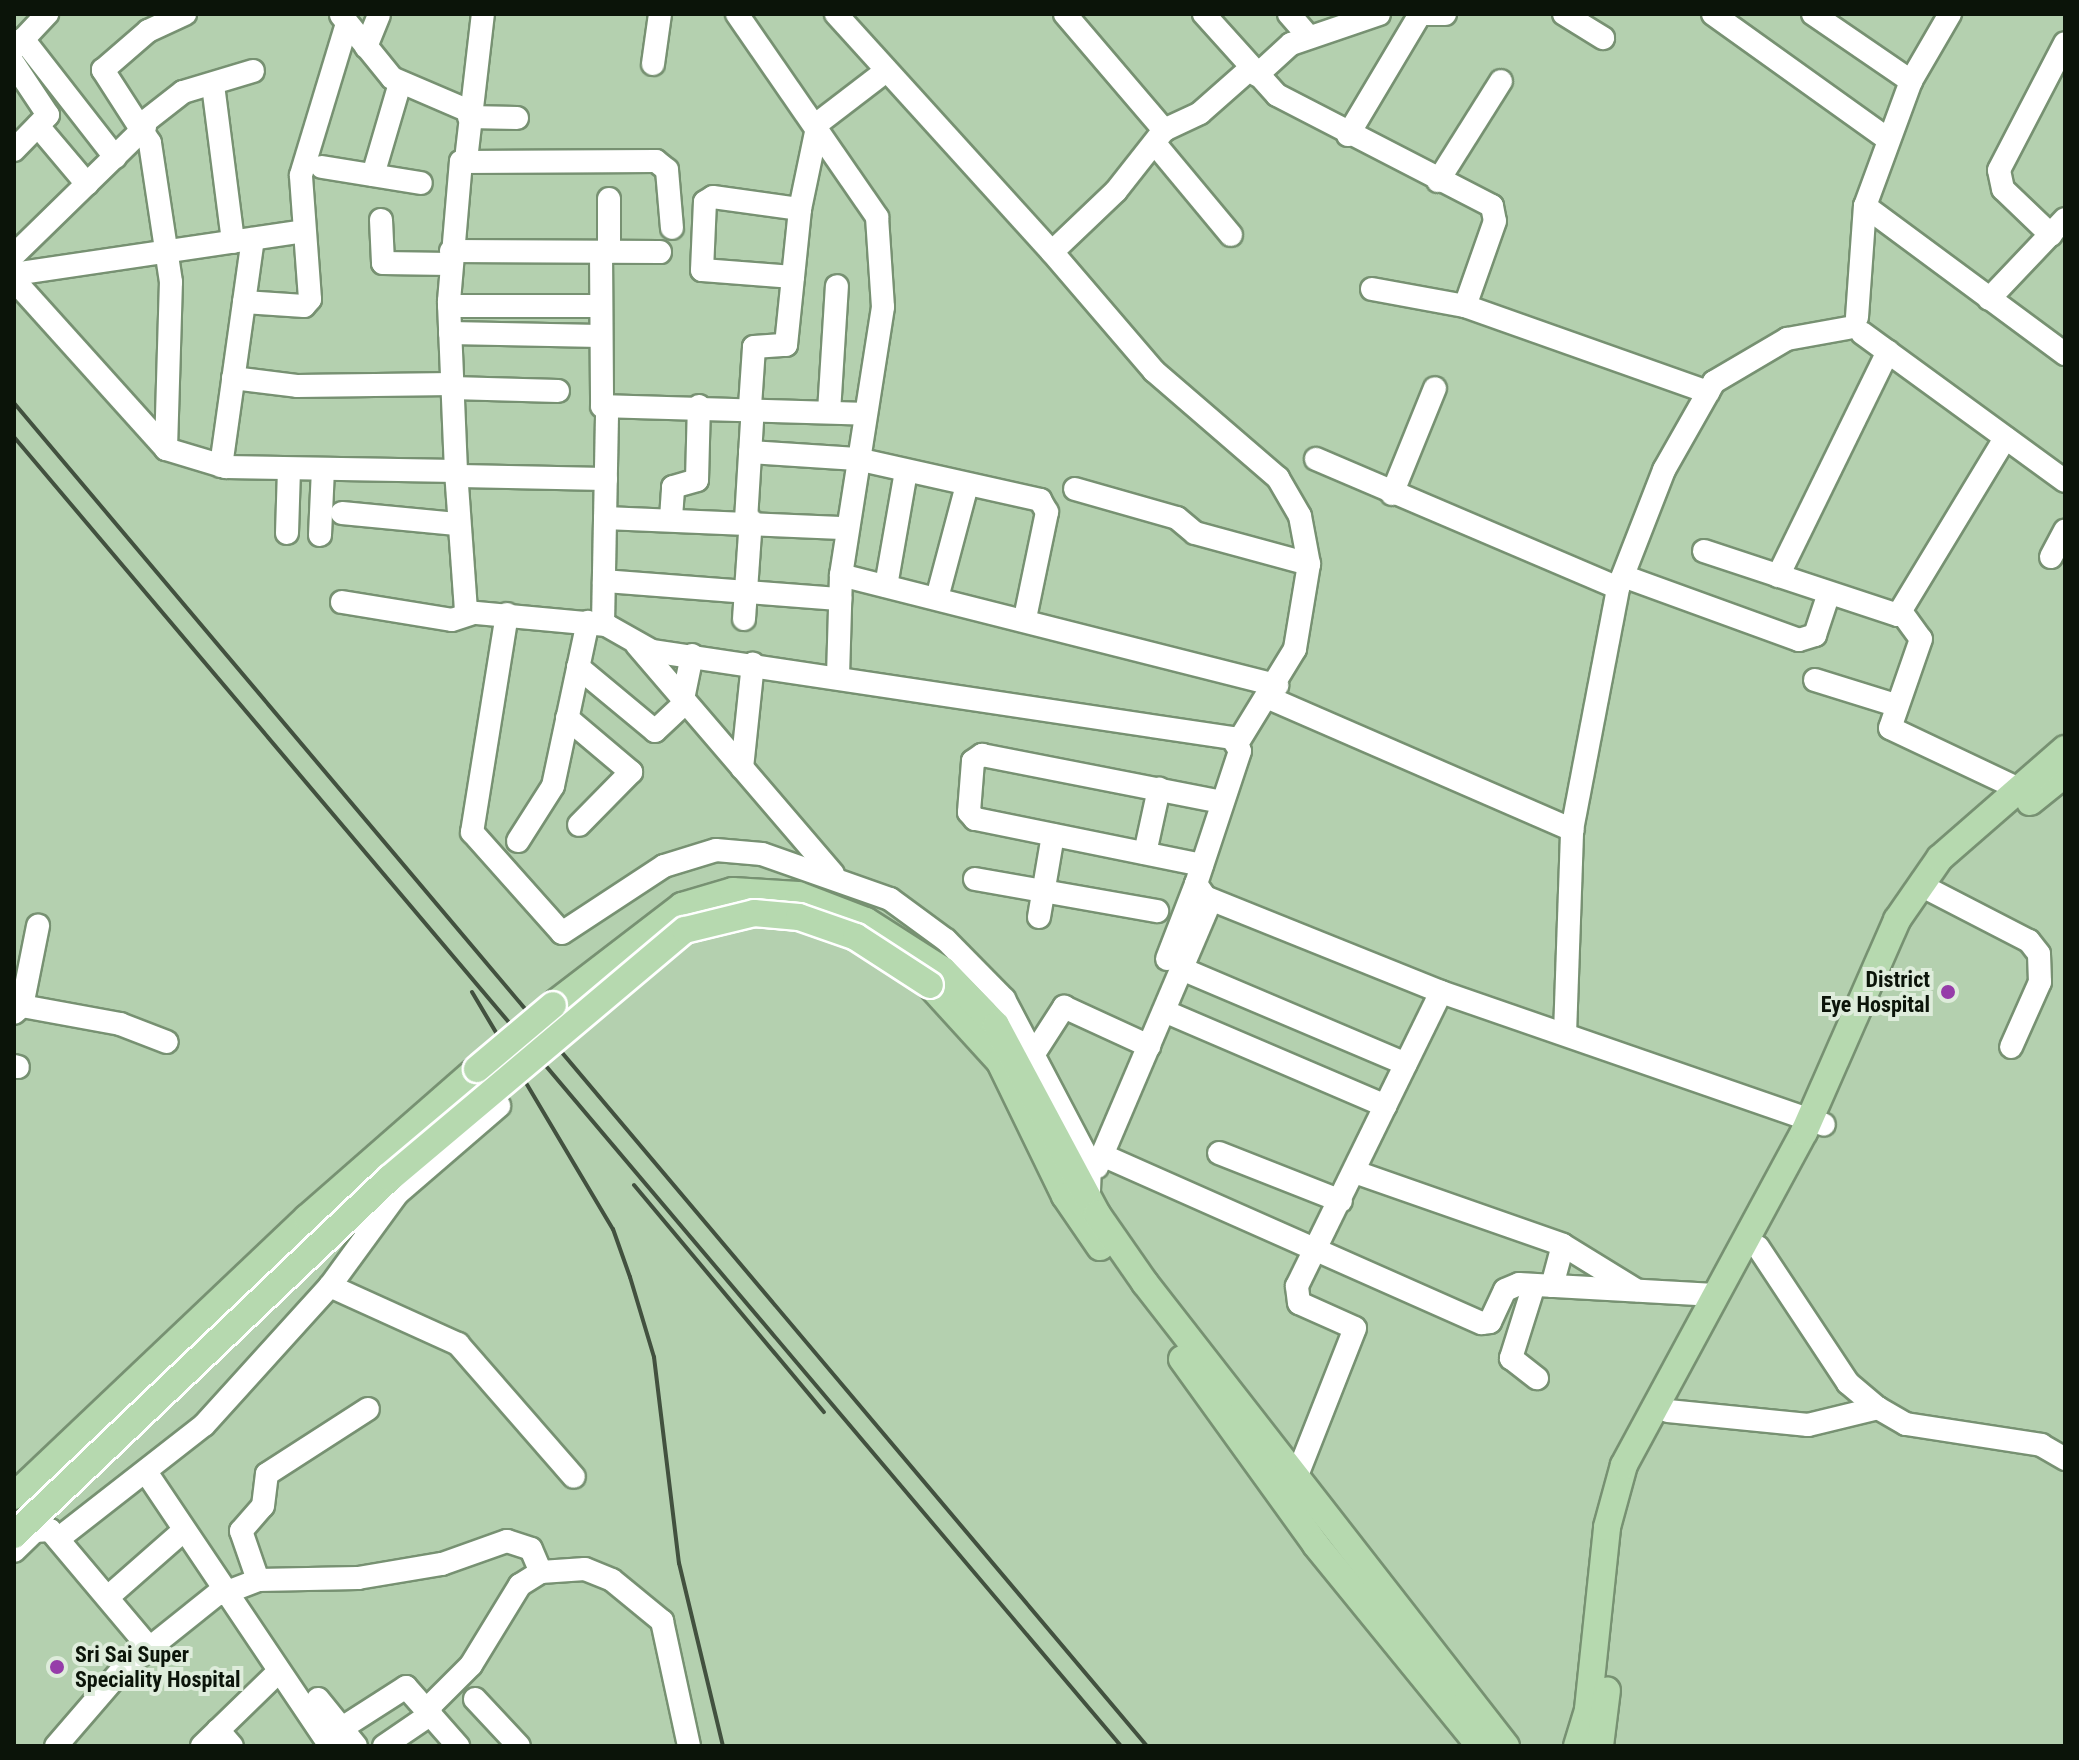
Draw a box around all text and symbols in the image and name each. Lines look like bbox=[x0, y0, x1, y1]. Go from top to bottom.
place label: District Eye Hospital bbox=[1821, 966, 1930, 1018]
marker: District Eye Hospital bbox=[1937, 981, 1959, 1003]
place label: Sri Sai Super Speciality Hospital bbox=[75, 1641, 241, 1692]
marker: Sri Sai Super Speciality Hospital bbox=[46, 1656, 68, 1678]

